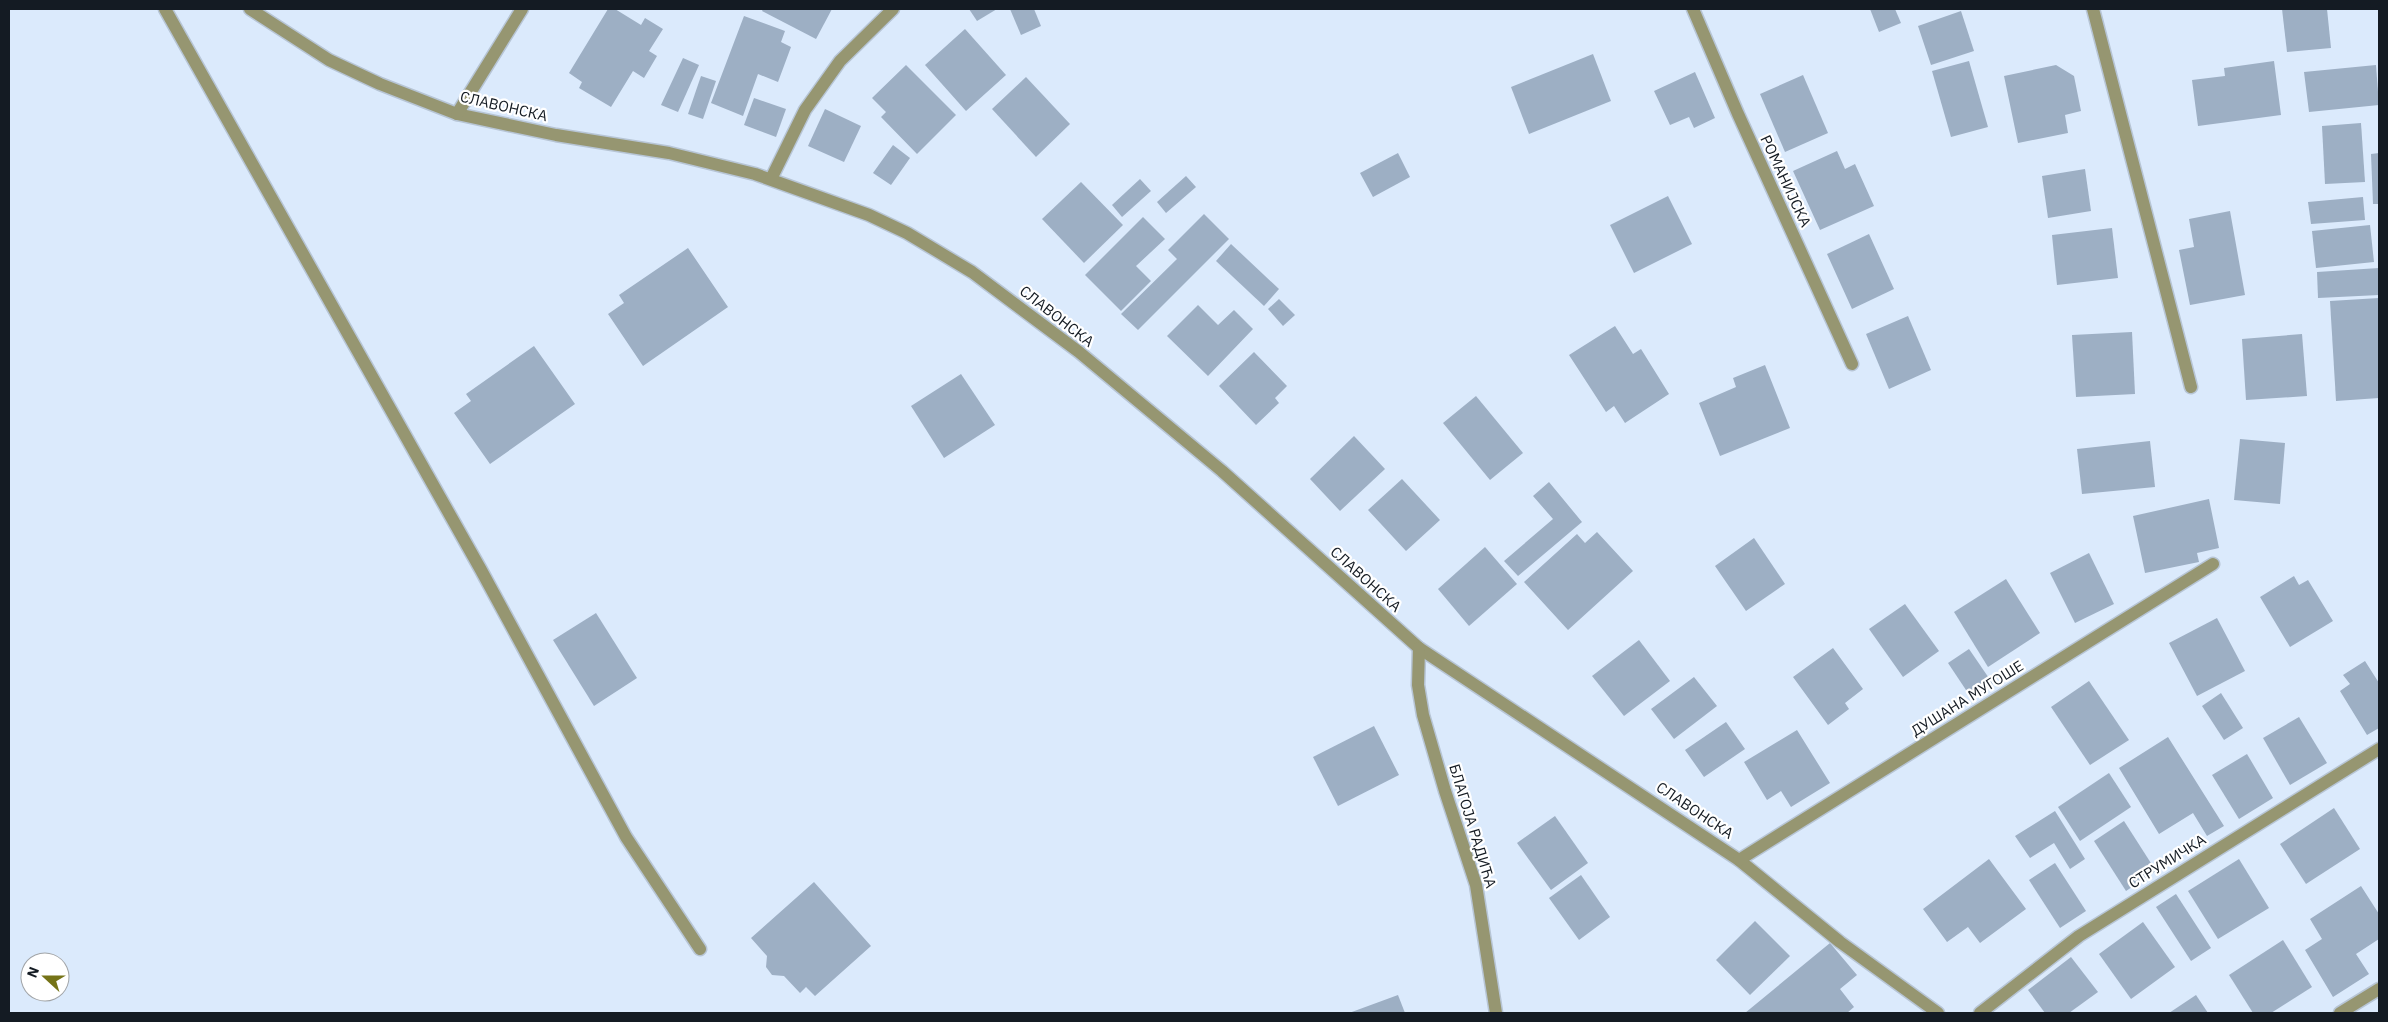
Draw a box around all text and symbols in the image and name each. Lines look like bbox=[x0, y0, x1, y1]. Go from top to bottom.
street label: СЛАВОНСКА bbox=[458, 87, 550, 125]
street label: РОМАНИЈСКА bbox=[1756, 132, 1816, 230]
street label: СЛАВОНСКА bbox=[1016, 281, 1098, 351]
street label: СЛАВОНСКА bbox=[1327, 542, 1406, 616]
street label: ДУШАНА МУГОШЕ bbox=[1907, 656, 2027, 740]
street label: БЛАГОЈА РАДИЋА bbox=[1445, 762, 1501, 891]
street label: СЛАВОНСКА bbox=[1653, 777, 1738, 843]
street label: СТРУМИЧКА bbox=[2125, 829, 2210, 892]
north arrow bbox=[20, 952, 70, 1002]
text: N bbox=[23, 964, 43, 980]

